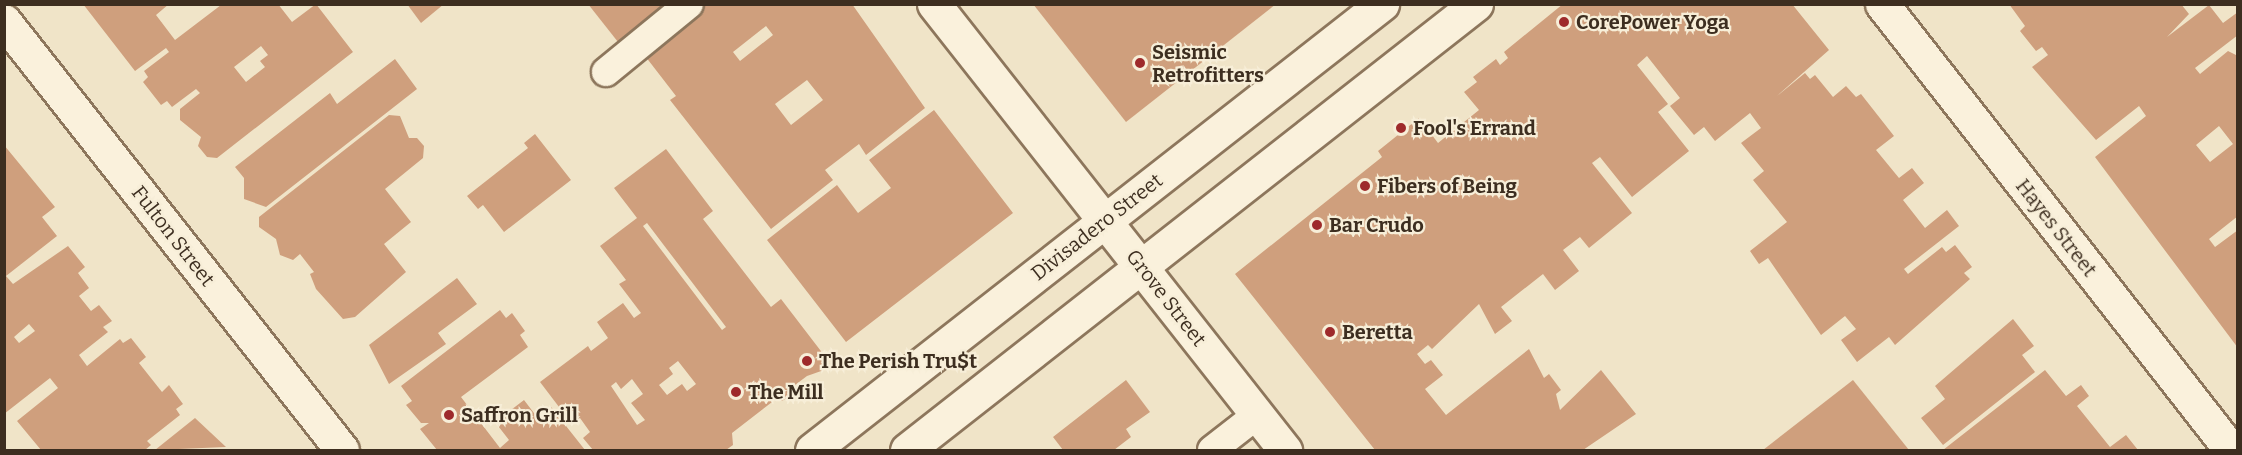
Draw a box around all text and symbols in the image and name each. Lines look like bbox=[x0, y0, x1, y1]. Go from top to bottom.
place label: CorePower Yoga bbox=[1576, 10, 1729, 34]
marker: CorePower Yoga bbox=[1557, 15, 1571, 29]
place label: Seismic Retrofitters bbox=[1152, 40, 1264, 87]
marker: Seismic Retrofitters bbox=[1133, 56, 1147, 70]
place label: Fool's Errand bbox=[1413, 116, 1536, 140]
marker: Fool's Errand bbox=[1394, 121, 1408, 135]
street label: Divisadero Street bbox=[1027, 168, 1167, 286]
place label: Fibers of Being bbox=[1377, 174, 1517, 198]
street label: Hayes Street bbox=[2011, 174, 2101, 282]
marker: Fibers of Being bbox=[1358, 179, 1372, 193]
street label: Fulton Street bbox=[126, 181, 220, 291]
place label: Bar Crudo bbox=[1329, 213, 1424, 237]
marker: Bar Crudo bbox=[1310, 218, 1324, 232]
street label: Grove Street bbox=[1121, 245, 1211, 351]
place label: Beretta bbox=[1342, 320, 1413, 344]
marker: Beretta bbox=[1323, 325, 1337, 339]
place label: The Perish Tru$t bbox=[819, 349, 977, 373]
marker: The Perish Tru$t bbox=[800, 354, 814, 368]
place label: The Mill bbox=[748, 380, 824, 404]
marker: The Mill bbox=[729, 385, 743, 399]
place label: Saffron Grill bbox=[461, 403, 578, 427]
marker: Saffron Grill bbox=[442, 408, 456, 422]

